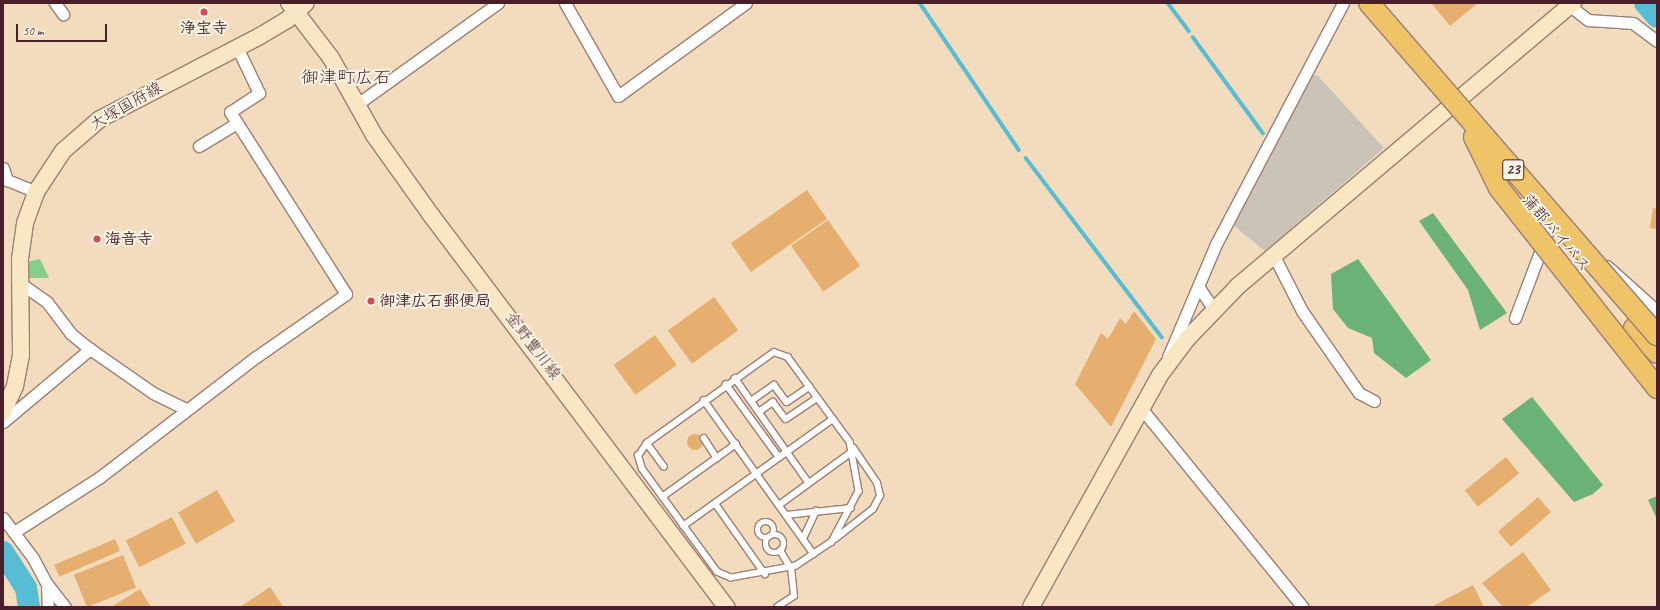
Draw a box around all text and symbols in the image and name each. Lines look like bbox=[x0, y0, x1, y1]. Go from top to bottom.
marker: 浄宝寺 bbox=[199, 7, 209, 17]
scale bar bbox=[18, 16, 109, 42]
place label: 浄宝寺 bbox=[180, 18, 228, 38]
text: 50 m bbox=[23, 23, 43, 39]
district label: 御津町広石 bbox=[301, 66, 391, 88]
street label: 大塚国府線 bbox=[87, 78, 165, 134]
road number: 23 bbox=[1502, 157, 1524, 183]
street label: 蒲郡バイパス bbox=[1518, 190, 1594, 276]
place label: 海音寺 bbox=[105, 229, 153, 249]
marker: 海音寺 bbox=[92, 234, 102, 244]
place label: 御津広石郵便局 bbox=[379, 291, 491, 311]
marker: 御津広石郵便局 bbox=[366, 296, 376, 306]
street label: 金野豊川線 bbox=[501, 308, 565, 384]

